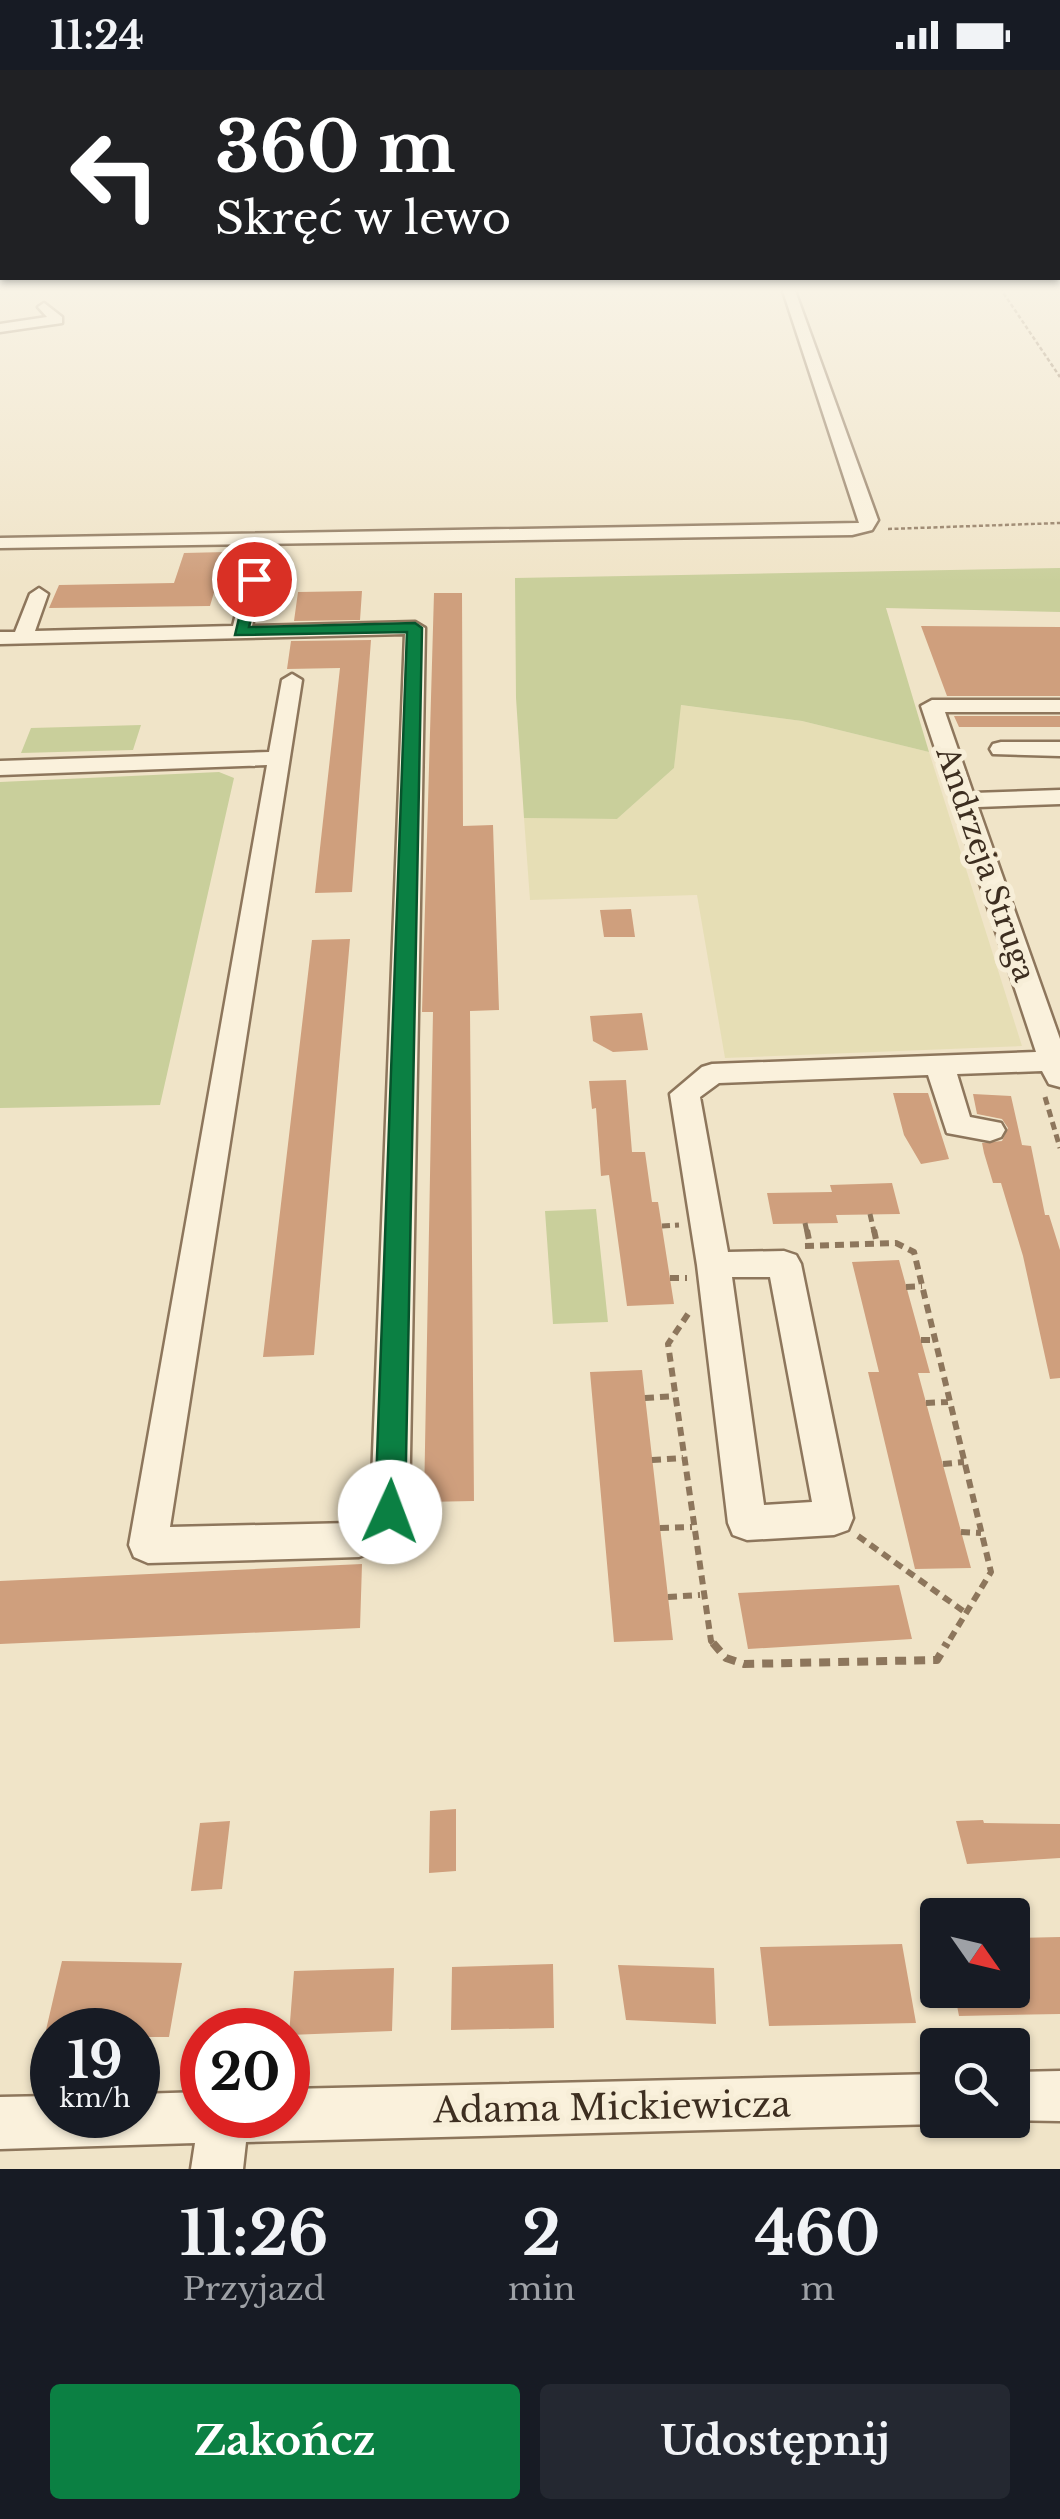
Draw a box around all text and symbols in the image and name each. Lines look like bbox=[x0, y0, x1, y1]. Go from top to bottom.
text: 11:24 bbox=[50, 12, 144, 59]
text: 360 m bbox=[215, 104, 456, 191]
icon: left bbox=[50, 110, 180, 240]
text: Skręć w lewo bbox=[215, 190, 511, 246]
pin bbox=[212, 537, 297, 622]
icon: arrive bbox=[227, 552, 282, 607]
street label: Andrzeja Struga bbox=[928, 741, 1044, 987]
position arrow bbox=[338, 1460, 442, 1564]
north arrow bbox=[920, 1898, 1030, 2008]
map controls bbox=[920, 1898, 1030, 2138]
speed limit sign: 20 bbox=[180, 2008, 310, 2138]
button: search bbox=[920, 2028, 1030, 2138]
text: 19 bbox=[67, 2029, 123, 2092]
street label: Adama Mickiewicza bbox=[432, 2082, 792, 2132]
text: km/h bbox=[60, 2083, 130, 2114]
text: 11:26 bbox=[180, 2197, 328, 2271]
text: 2 bbox=[522, 2197, 561, 2271]
text: 460 bbox=[755, 2197, 880, 2271]
text: Przyjazd bbox=[183, 2269, 325, 2309]
text: min bbox=[508, 2269, 575, 2309]
text: m bbox=[800, 2269, 835, 2309]
button: Zakończ bbox=[50, 2384, 520, 2499]
button: Udostępnij bbox=[540, 2384, 1010, 2499]

